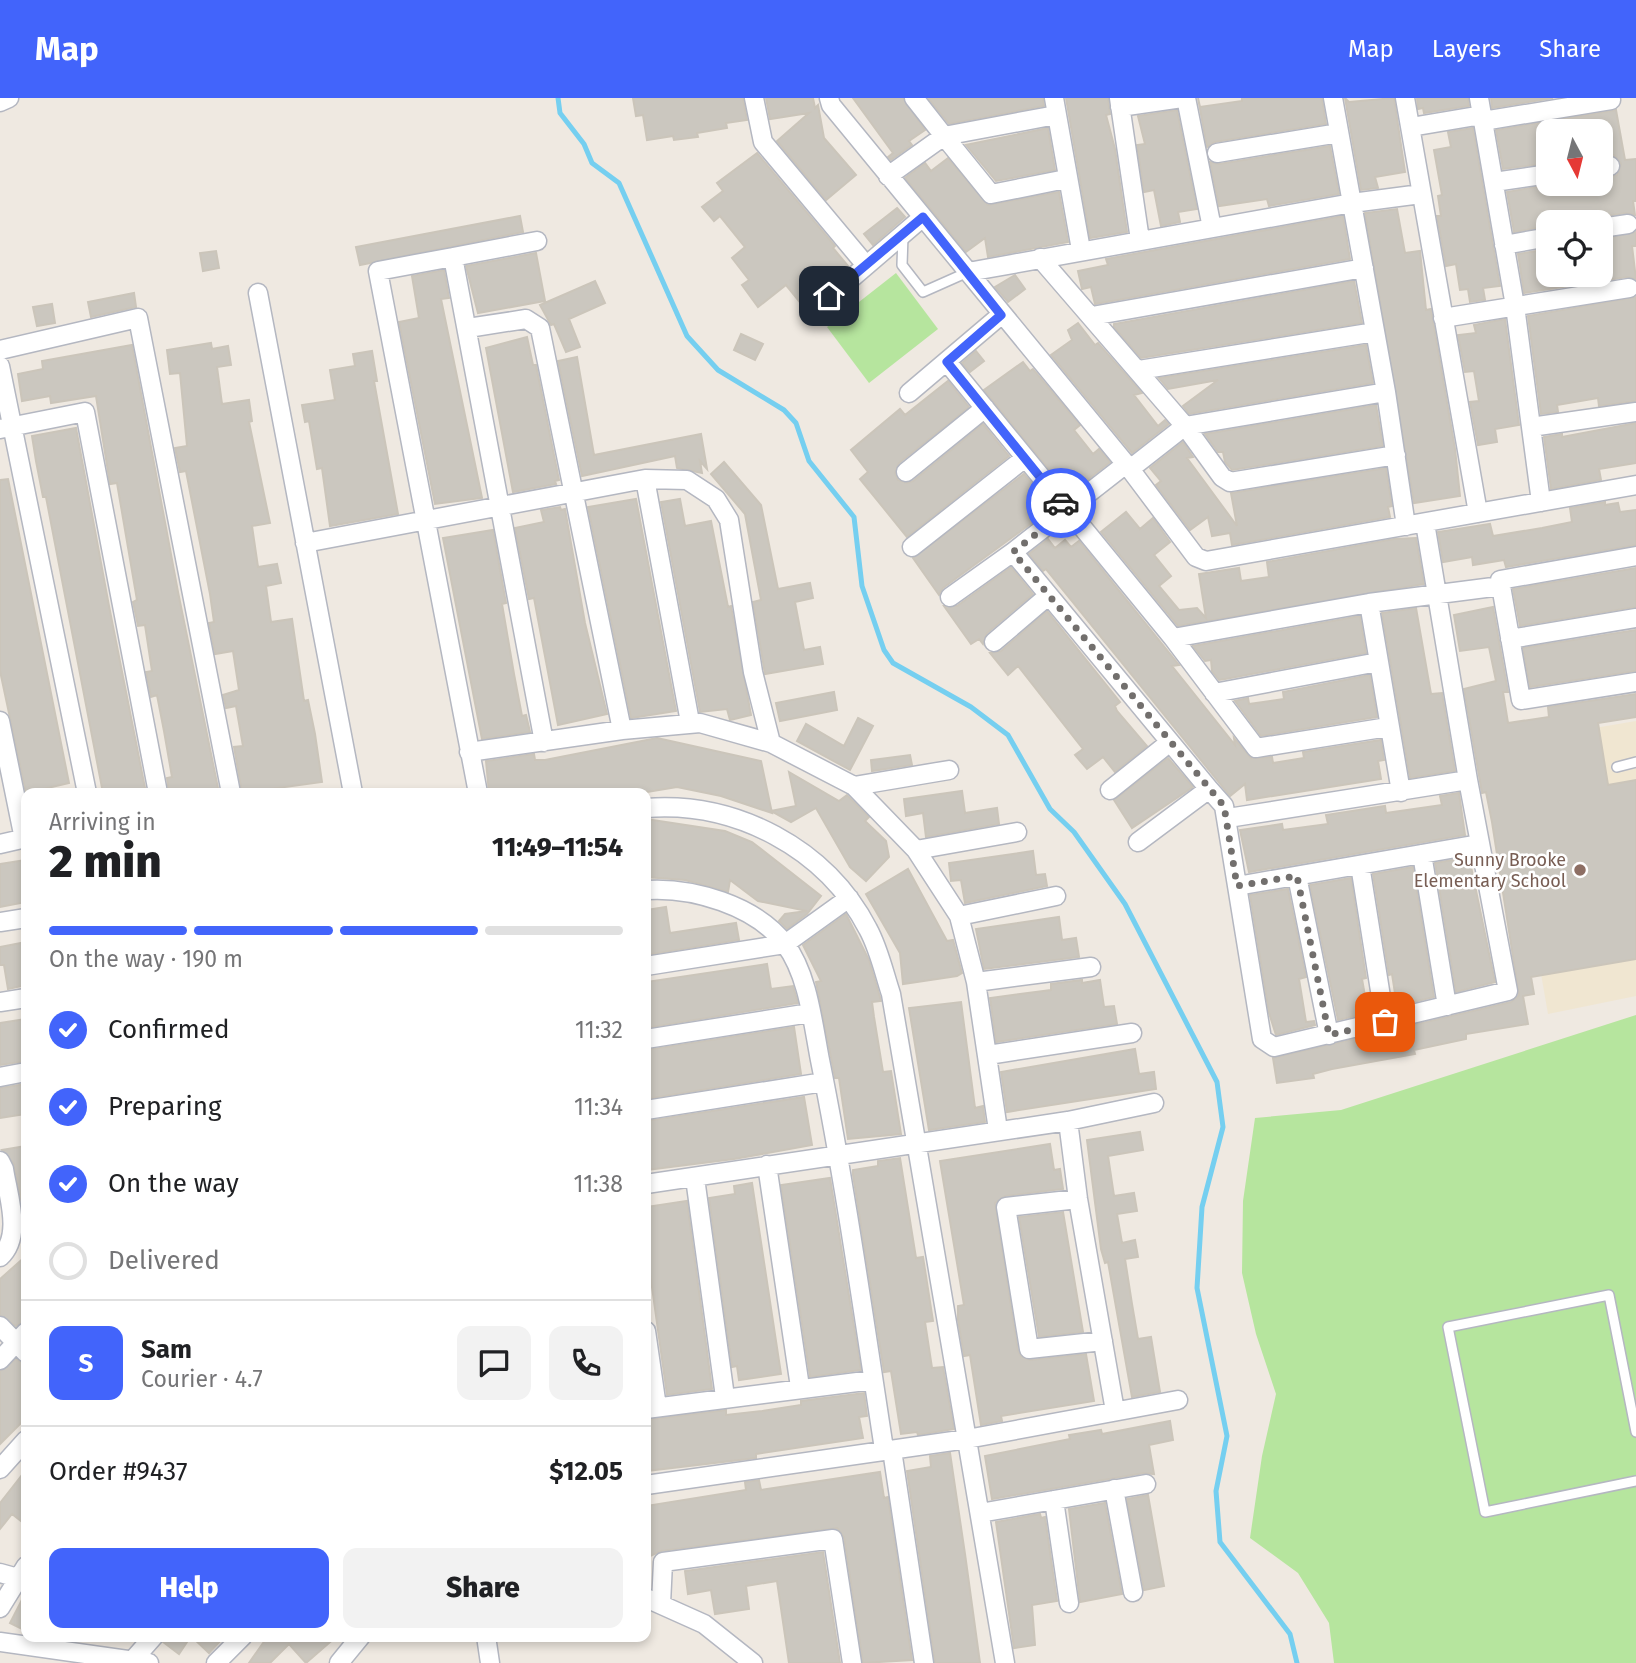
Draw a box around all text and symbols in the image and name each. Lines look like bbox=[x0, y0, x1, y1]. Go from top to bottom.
text: Map bbox=[35, 29, 99, 69]
text: Map bbox=[1348, 35, 1394, 63]
text: Layers bbox=[1432, 35, 1501, 63]
text: Share bbox=[1539, 35, 1601, 63]
north arrow bbox=[1536, 119, 1614, 196]
map controls bbox=[1536, 119, 1613, 287]
button: locate bbox=[1536, 210, 1613, 287]
pin bbox=[799, 266, 859, 326]
icon: home bbox=[810, 277, 848, 315]
courier bbox=[1026, 468, 1096, 538]
icon: car bbox=[1042, 484, 1080, 522]
text: Arriving in bbox=[49, 808, 156, 836]
text: 11:49–11:54 bbox=[492, 832, 623, 863]
text: 2 min bbox=[49, 834, 162, 889]
place label: Sunny Brooke Elementary School bbox=[1414, 849, 1566, 892]
marker: Sunny Brooke Elementary School bbox=[1572, 862, 1588, 878]
text: On the way · 190 m bbox=[49, 945, 243, 973]
pin bbox=[1355, 992, 1415, 1052]
icon: bag bbox=[1366, 1003, 1404, 1041]
icon: check bbox=[49, 1011, 87, 1049]
text: Confirmed bbox=[108, 1014, 229, 1045]
text: 11:32 bbox=[575, 1016, 623, 1044]
icon: check bbox=[49, 1088, 87, 1126]
text: Preparing bbox=[108, 1091, 221, 1122]
text: 11:34 bbox=[574, 1093, 623, 1121]
icon: check bbox=[49, 1165, 87, 1203]
text: On the way bbox=[108, 1168, 239, 1199]
text: 11:38 bbox=[574, 1170, 623, 1198]
text: Delivered bbox=[108, 1245, 220, 1276]
button: chat bbox=[457, 1326, 531, 1400]
button: phone bbox=[549, 1326, 623, 1400]
text: Sam bbox=[141, 1334, 192, 1365]
text: S bbox=[79, 1348, 93, 1379]
text: Courier · 4.7 bbox=[141, 1365, 263, 1393]
text: Order #9437 bbox=[49, 1456, 188, 1487]
text: $12.05 bbox=[549, 1456, 623, 1487]
button: Help bbox=[49, 1548, 329, 1628]
button: Share bbox=[343, 1548, 623, 1628]

